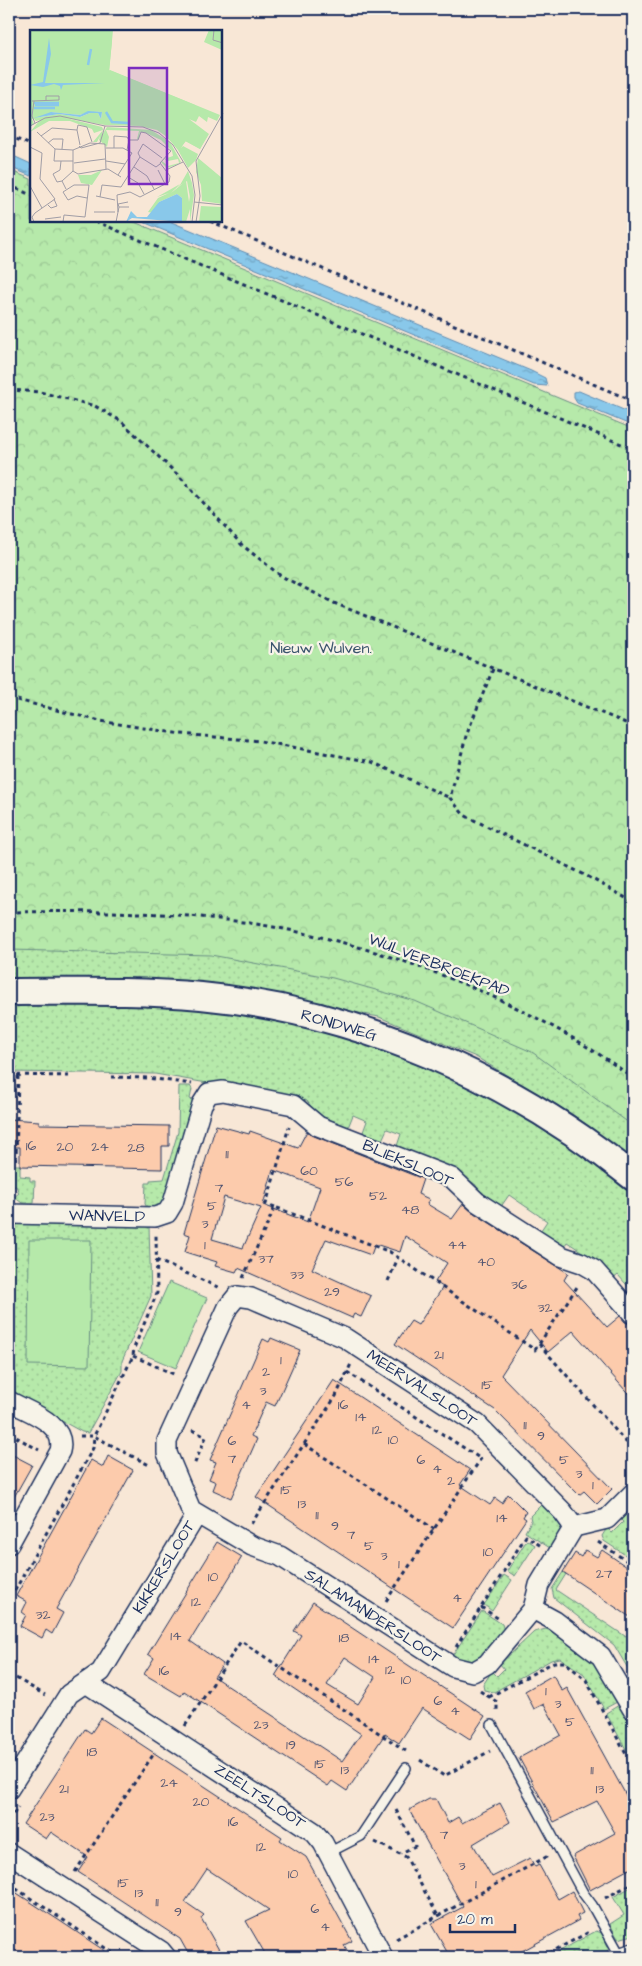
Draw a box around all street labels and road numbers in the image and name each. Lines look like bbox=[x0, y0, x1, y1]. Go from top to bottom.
street label: WULVERBROEKPAD bbox=[365, 928, 513, 1002]
street label: RONDWEG bbox=[298, 1004, 380, 1046]
street label: BLIEKSLOOT bbox=[359, 1134, 457, 1192]
street label: WANVELD bbox=[69, 1204, 145, 1228]
street label: MEERVALSLOOT bbox=[362, 1344, 482, 1432]
street label: KIKKERSLOOT bbox=[127, 1516, 201, 1618]
street label: SALAMANDERSLOOT bbox=[300, 1563, 446, 1669]
street label: ZEELTSLOOT bbox=[210, 1758, 310, 1834]

